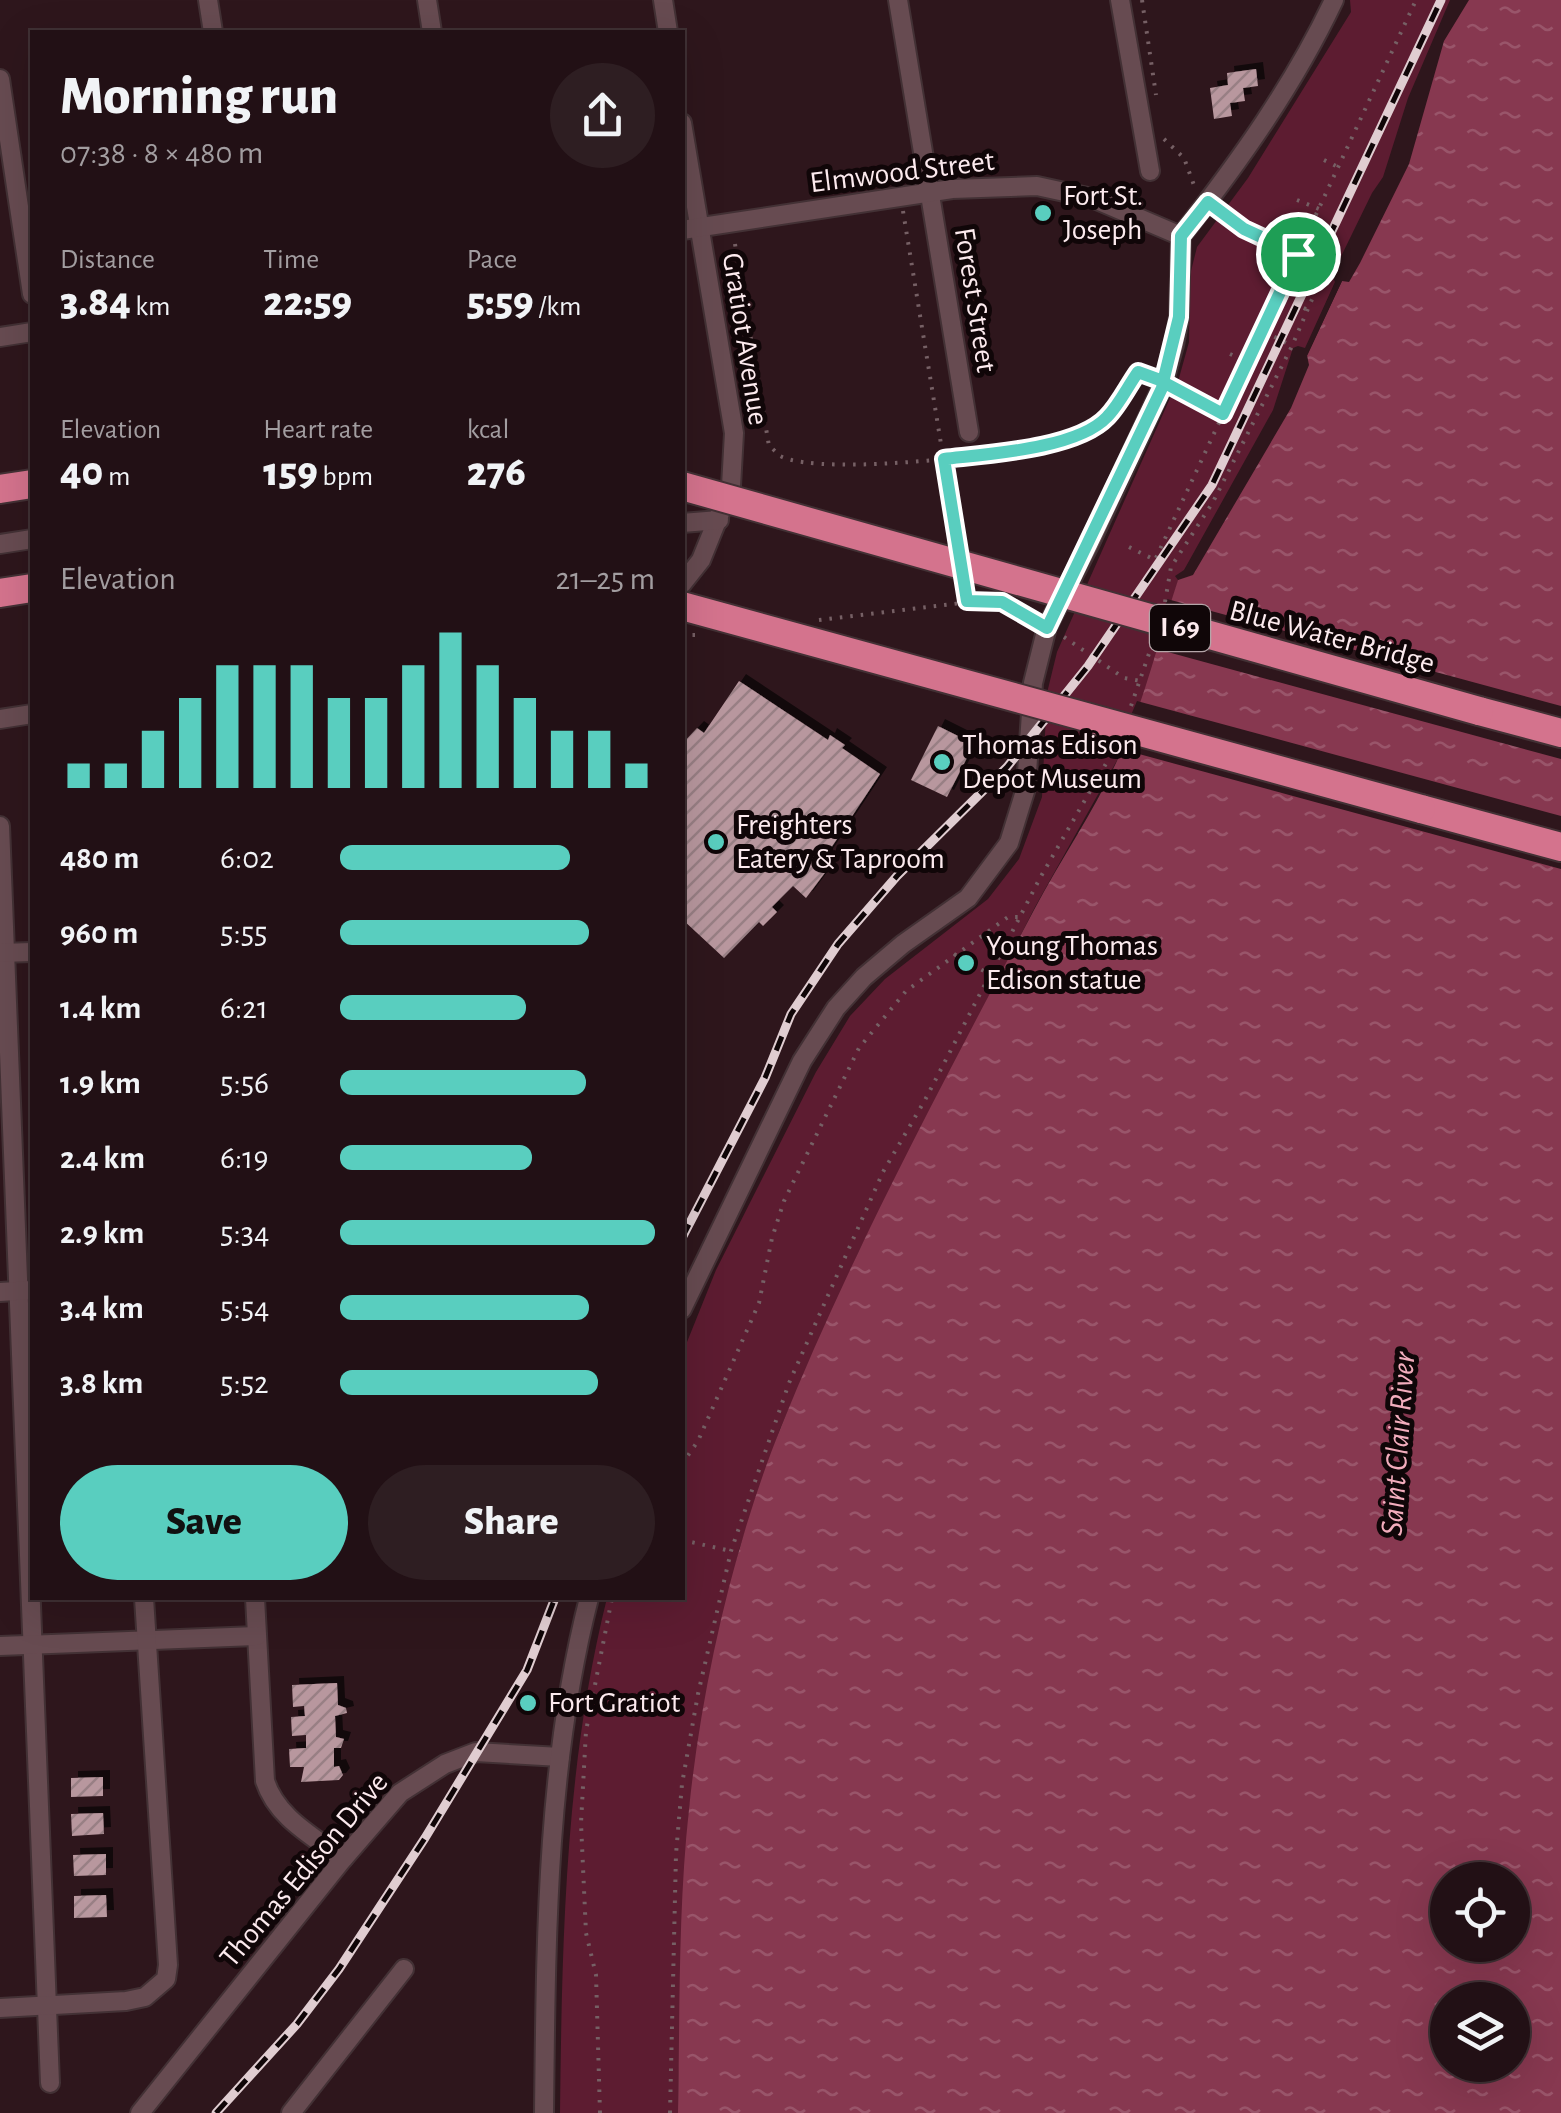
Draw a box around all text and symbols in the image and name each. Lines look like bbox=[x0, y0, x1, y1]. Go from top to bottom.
button: share bbox=[550, 63, 655, 168]
text: Morning run bbox=[60, 69, 338, 124]
text: 07:38 · 8 × 480 m bbox=[60, 137, 263, 169]
street label: Elmwood Street bbox=[808, 146, 996, 198]
place label: Fort St. Joseph bbox=[1063, 181, 1143, 245]
marker: Fort St. Joseph bbox=[1032, 202, 1054, 224]
pin bbox=[1256, 212, 1341, 297]
street label: Forest Street bbox=[949, 225, 1001, 375]
icon: arrive bbox=[1271, 227, 1326, 282]
text: Distance bbox=[60, 246, 155, 274]
text: Time bbox=[263, 246, 319, 274]
text: Pace bbox=[467, 246, 517, 274]
street label: Gratiot Avenue bbox=[717, 251, 773, 427]
text: 3.84 bbox=[60, 281, 131, 323]
text: 22:59 bbox=[263, 281, 352, 323]
text: 5:59 bbox=[467, 281, 534, 323]
text: km bbox=[131, 293, 171, 321]
text: /km bbox=[534, 293, 581, 321]
text: Elevation bbox=[60, 416, 161, 444]
text: Heart rate bbox=[263, 416, 373, 444]
text: kcal bbox=[467, 416, 509, 444]
text: 40 bbox=[60, 451, 103, 493]
text: 159 bbox=[263, 451, 318, 493]
text: 276 bbox=[467, 451, 526, 493]
text: m bbox=[103, 463, 130, 491]
text: bpm bbox=[318, 463, 373, 491]
text: Elevation bbox=[60, 563, 176, 595]
text: 21–25 m bbox=[555, 563, 655, 595]
street label: Blue Water Bridge bbox=[1226, 595, 1438, 679]
road number: I 69 bbox=[1150, 605, 1210, 651]
place label: Thomas Edison Depot Museum bbox=[962, 730, 1142, 794]
marker: Thomas Edison Depot Museum bbox=[931, 751, 953, 773]
place label: Freighters Eatery & Taproom bbox=[736, 810, 945, 874]
marker: Freighters Eatery & Taproom bbox=[705, 831, 727, 853]
text: 480 m bbox=[60, 842, 139, 874]
text: 6:02 bbox=[220, 842, 274, 874]
text: 960 m bbox=[60, 917, 138, 949]
text: 5:55 bbox=[220, 917, 267, 949]
place label: Young Thomas Edison statue bbox=[986, 931, 1158, 995]
marker: Young Thomas Edison statue bbox=[955, 952, 977, 974]
text: 1.4 km bbox=[60, 992, 141, 1024]
text: 6:21 bbox=[220, 992, 268, 1024]
text: 1.9 km bbox=[60, 1067, 141, 1099]
text: 5:56 bbox=[220, 1067, 269, 1099]
text: 2.4 km bbox=[60, 1142, 145, 1174]
text: 6:19 bbox=[220, 1142, 268, 1174]
text: 2.9 km bbox=[60, 1217, 144, 1249]
text: 5:34 bbox=[220, 1217, 269, 1249]
text: 3.4 km bbox=[60, 1292, 144, 1324]
text: 5:54 bbox=[220, 1292, 269, 1324]
water label: Saint Clair River bbox=[1376, 1350, 1420, 1537]
text: 3.8 km bbox=[60, 1367, 143, 1399]
text: 5:52 bbox=[220, 1367, 269, 1399]
button: Save bbox=[60, 1465, 348, 1580]
button: Share bbox=[368, 1465, 655, 1580]
place label: Fort Gratiot bbox=[548, 1688, 681, 1718]
marker: Fort Gratiot bbox=[517, 1692, 539, 1714]
street label: Thomas Edison Drive bbox=[214, 1767, 394, 1973]
map controls bbox=[1430, 1862, 1530, 2082]
button: locate bbox=[1430, 1862, 1530, 1962]
button: layers bbox=[1430, 1982, 1530, 2082]

